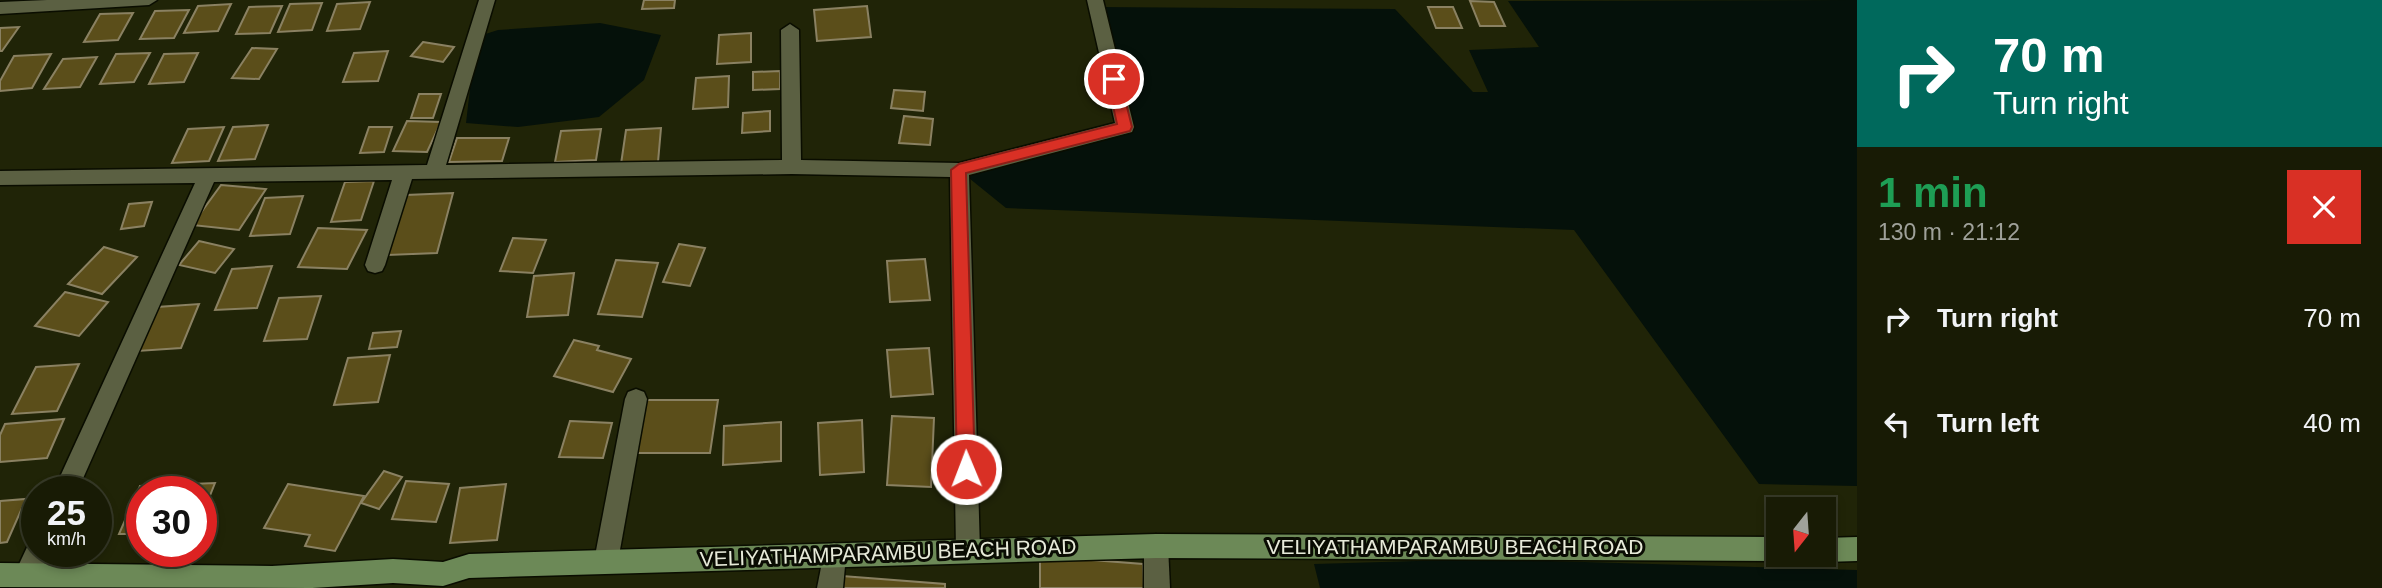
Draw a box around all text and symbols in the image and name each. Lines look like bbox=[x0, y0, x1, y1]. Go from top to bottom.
icon: right bbox=[1878, 28, 1969, 119]
text: 70 m bbox=[1993, 28, 2105, 82]
pin bbox=[1084, 49, 1144, 109]
icon: arrive bbox=[1095, 60, 1133, 98]
text: Turn right bbox=[1993, 85, 2129, 121]
text: 1 min bbox=[1878, 169, 1988, 216]
button: close bbox=[2287, 170, 2361, 244]
text: 130 m · 21:12 bbox=[1878, 219, 2020, 245]
icon: right bbox=[1878, 300, 1916, 338]
text: Turn right bbox=[1937, 303, 2058, 333]
text: 70 m bbox=[2303, 303, 2361, 333]
icon: left bbox=[1878, 405, 1916, 443]
text: Turn left bbox=[1937, 408, 2039, 438]
text: 40 m bbox=[2303, 408, 2361, 438]
position arrow bbox=[929, 432, 1003, 506]
speed limit sign: 30 bbox=[126, 476, 217, 567]
text: 25 bbox=[47, 493, 86, 532]
north arrow bbox=[1766, 497, 1836, 567]
map controls bbox=[1766, 497, 1836, 567]
text: km/h bbox=[47, 529, 86, 549]
street label: VELIYATHAMPARAMBU BEACH ROAD bbox=[699, 534, 1077, 571]
street label: VELIYATHAMPARAMBU BEACH ROAD bbox=[1267, 535, 1643, 558]

